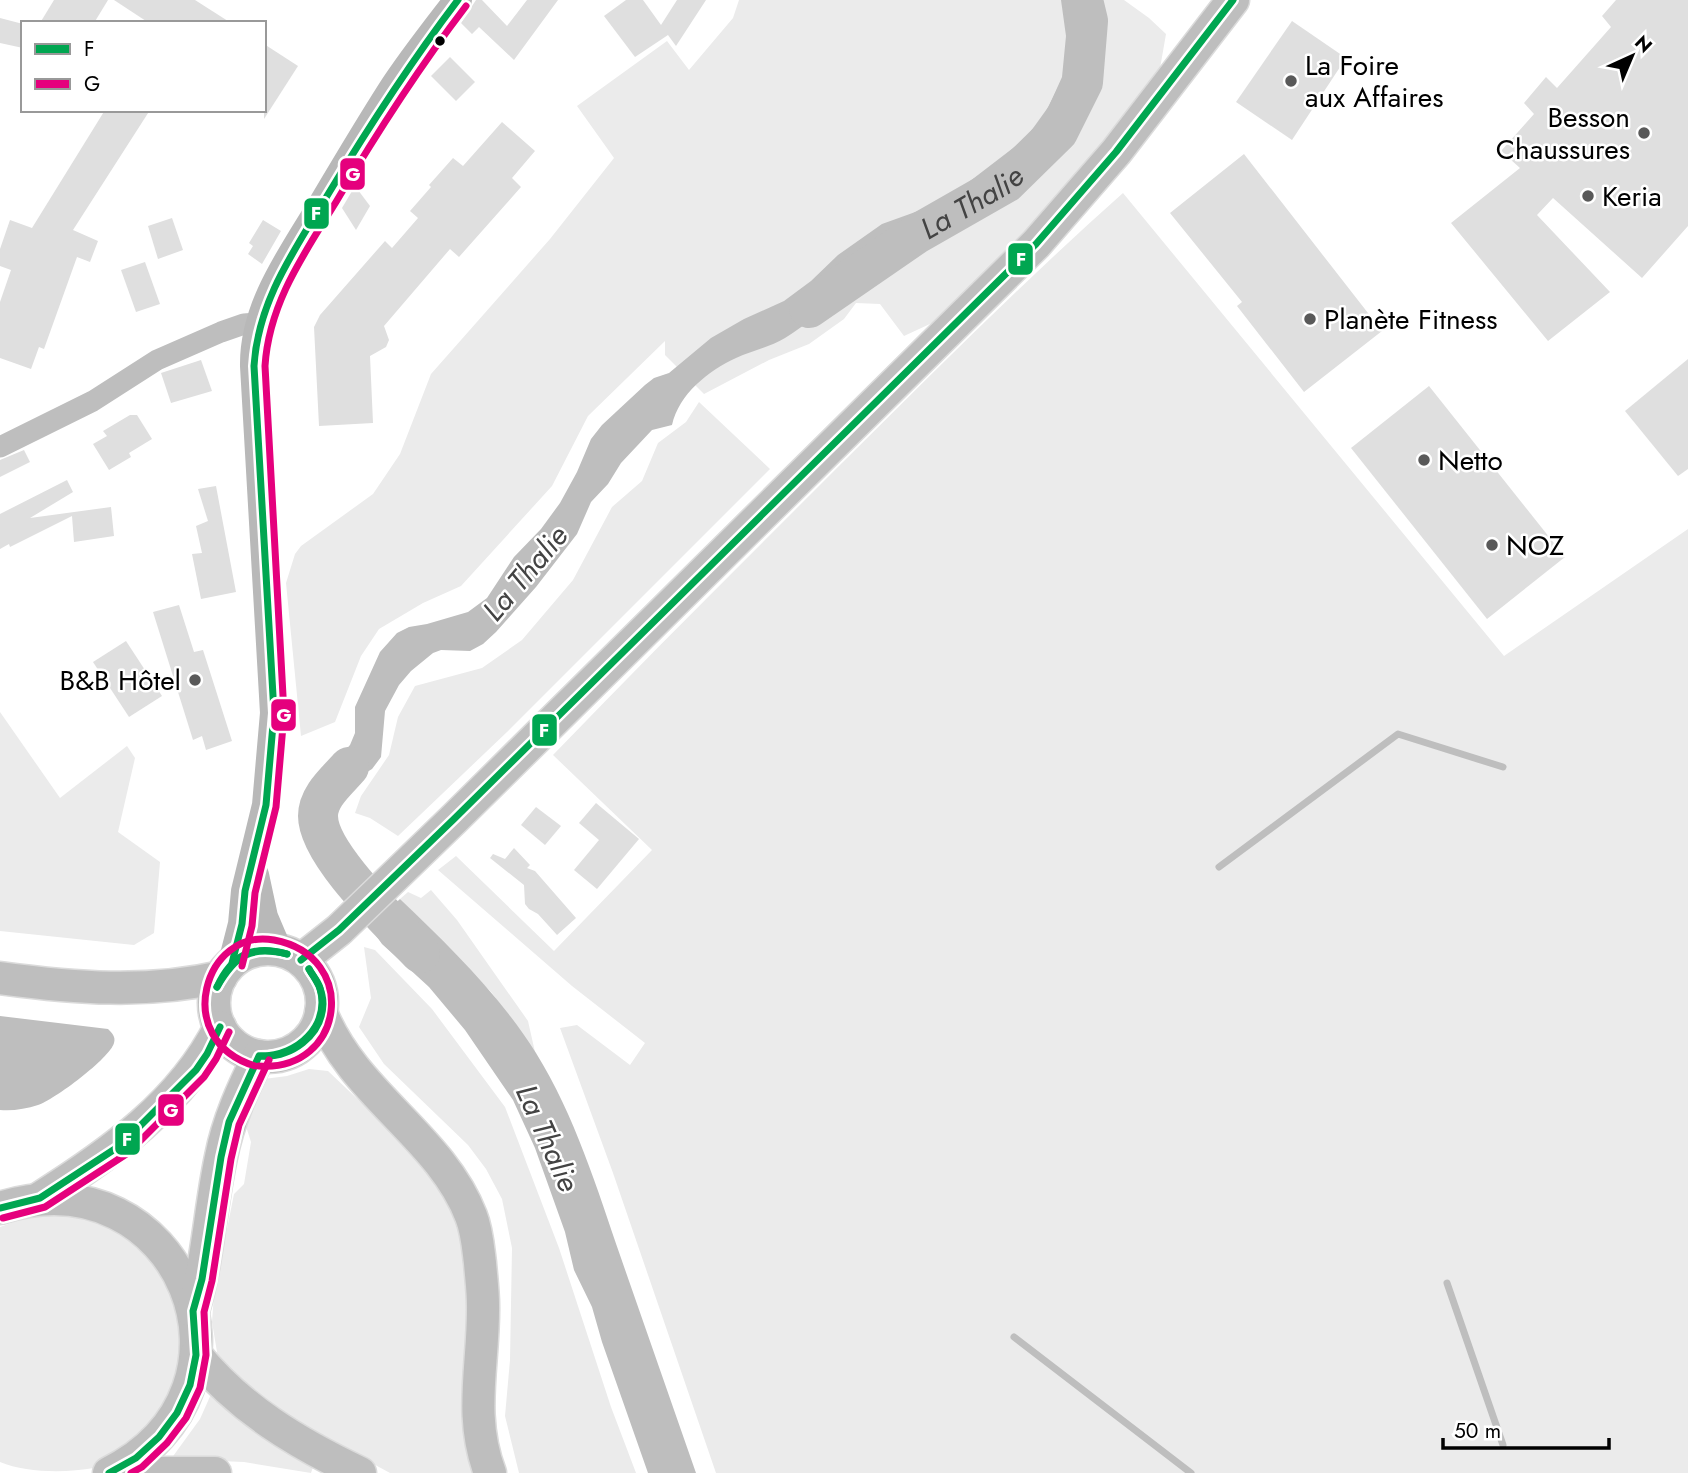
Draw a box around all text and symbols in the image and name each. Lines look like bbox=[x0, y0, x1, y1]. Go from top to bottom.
legend bbox=[21, 21, 266, 112]
north arrow bbox=[1597, 21, 1667, 91]
text: N bbox=[1629, 29, 1658, 59]
text: F bbox=[84, 34, 95, 64]
unlabelled marker bbox=[433, 34, 447, 48]
place label: La Foire aux Affaires bbox=[1305, 45, 1443, 118]
text: G bbox=[84, 69, 100, 99]
marker: La Foire aux Affaires bbox=[1283, 73, 1299, 89]
place label: Besson Chaussures bbox=[1496, 97, 1630, 170]
marker: Besson Chaussures bbox=[1636, 125, 1652, 141]
water label: La Thalie bbox=[912, 156, 1033, 249]
line badge: G bbox=[339, 157, 366, 191]
text: G bbox=[345, 161, 361, 188]
place label: Keria bbox=[1602, 176, 1662, 217]
marker: Keria bbox=[1580, 188, 1596, 204]
line badge: F bbox=[303, 197, 330, 230]
text: F bbox=[311, 200, 321, 227]
line badge: F bbox=[1007, 242, 1034, 276]
text: F bbox=[1016, 246, 1026, 273]
place label: Planète Fitness bbox=[1324, 299, 1498, 340]
marker: Planète Fitness bbox=[1302, 311, 1318, 327]
place label: Netto bbox=[1438, 440, 1503, 481]
marker: Netto bbox=[1416, 452, 1432, 468]
water label: La Thalie bbox=[472, 516, 578, 630]
place label: NOZ bbox=[1506, 525, 1564, 566]
marker: NOZ bbox=[1484, 537, 1500, 553]
place label: B&B Hôtel bbox=[60, 660, 181, 701]
marker: B&B Hôtel bbox=[187, 672, 203, 688]
line badge: G bbox=[270, 698, 297, 732]
text: G bbox=[276, 702, 292, 729]
line badge: F bbox=[531, 713, 558, 747]
text: F bbox=[539, 717, 549, 744]
water label: La Thalie bbox=[505, 1077, 591, 1199]
line badge: G bbox=[157, 1093, 185, 1127]
text: G bbox=[163, 1097, 179, 1124]
line badge: F bbox=[114, 1122, 141, 1156]
text: F bbox=[122, 1126, 132, 1153]
scale bar bbox=[1443, 1406, 1609, 1450]
text: 50 m bbox=[1454, 1416, 1501, 1446]

